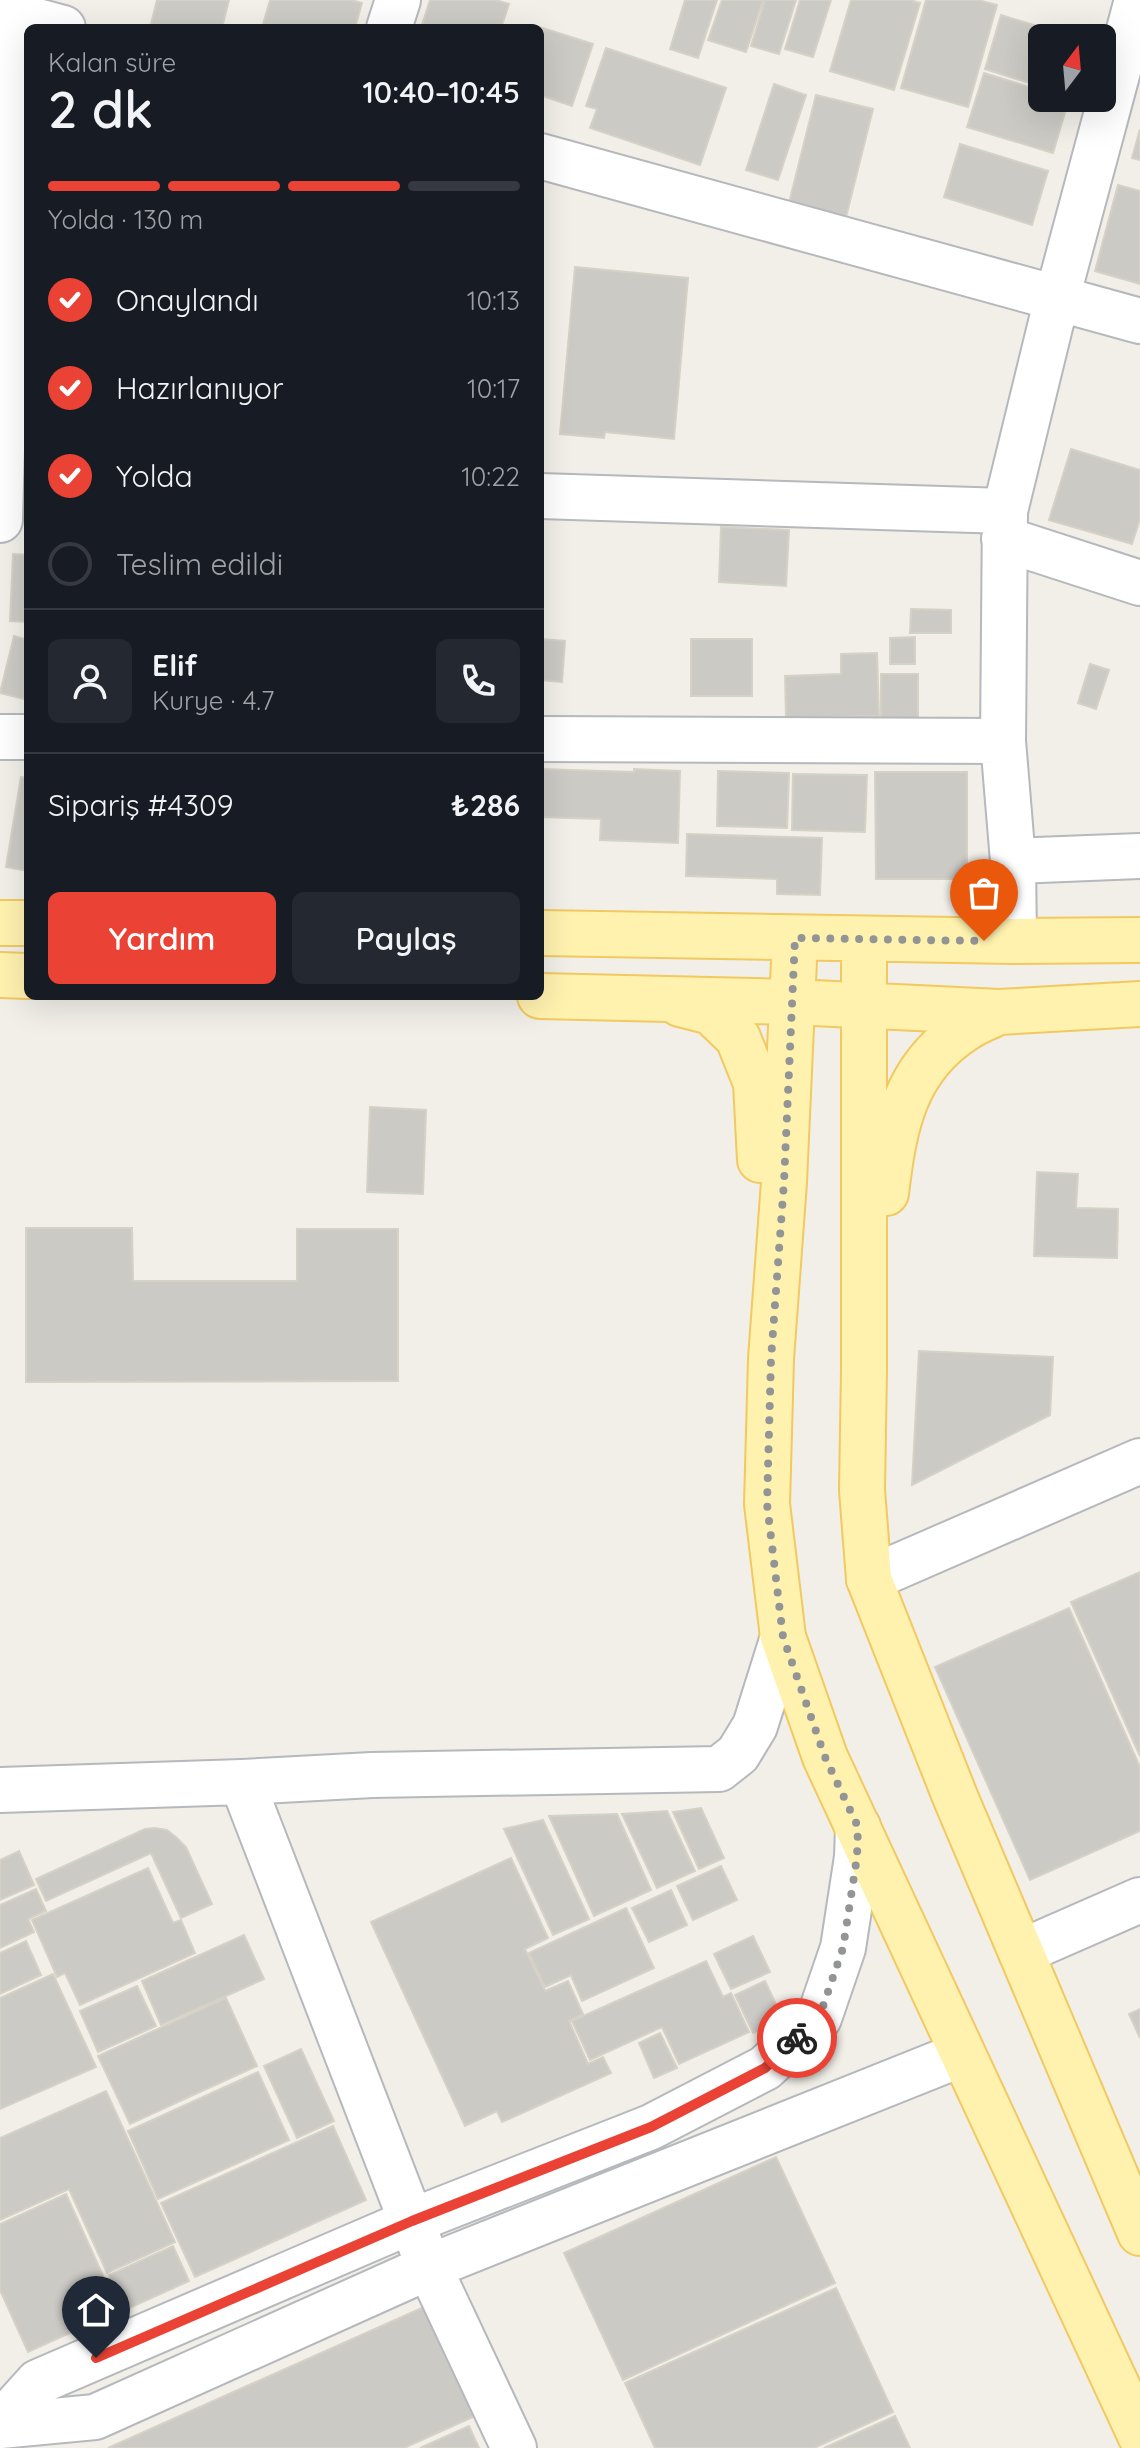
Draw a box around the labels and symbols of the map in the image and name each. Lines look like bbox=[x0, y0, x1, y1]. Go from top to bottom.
north arrow bbox=[1028, 24, 1116, 112]
pin bbox=[950, 859, 1018, 941]
courier bbox=[757, 1998, 837, 2078]
pin bbox=[62, 2276, 130, 2358]

